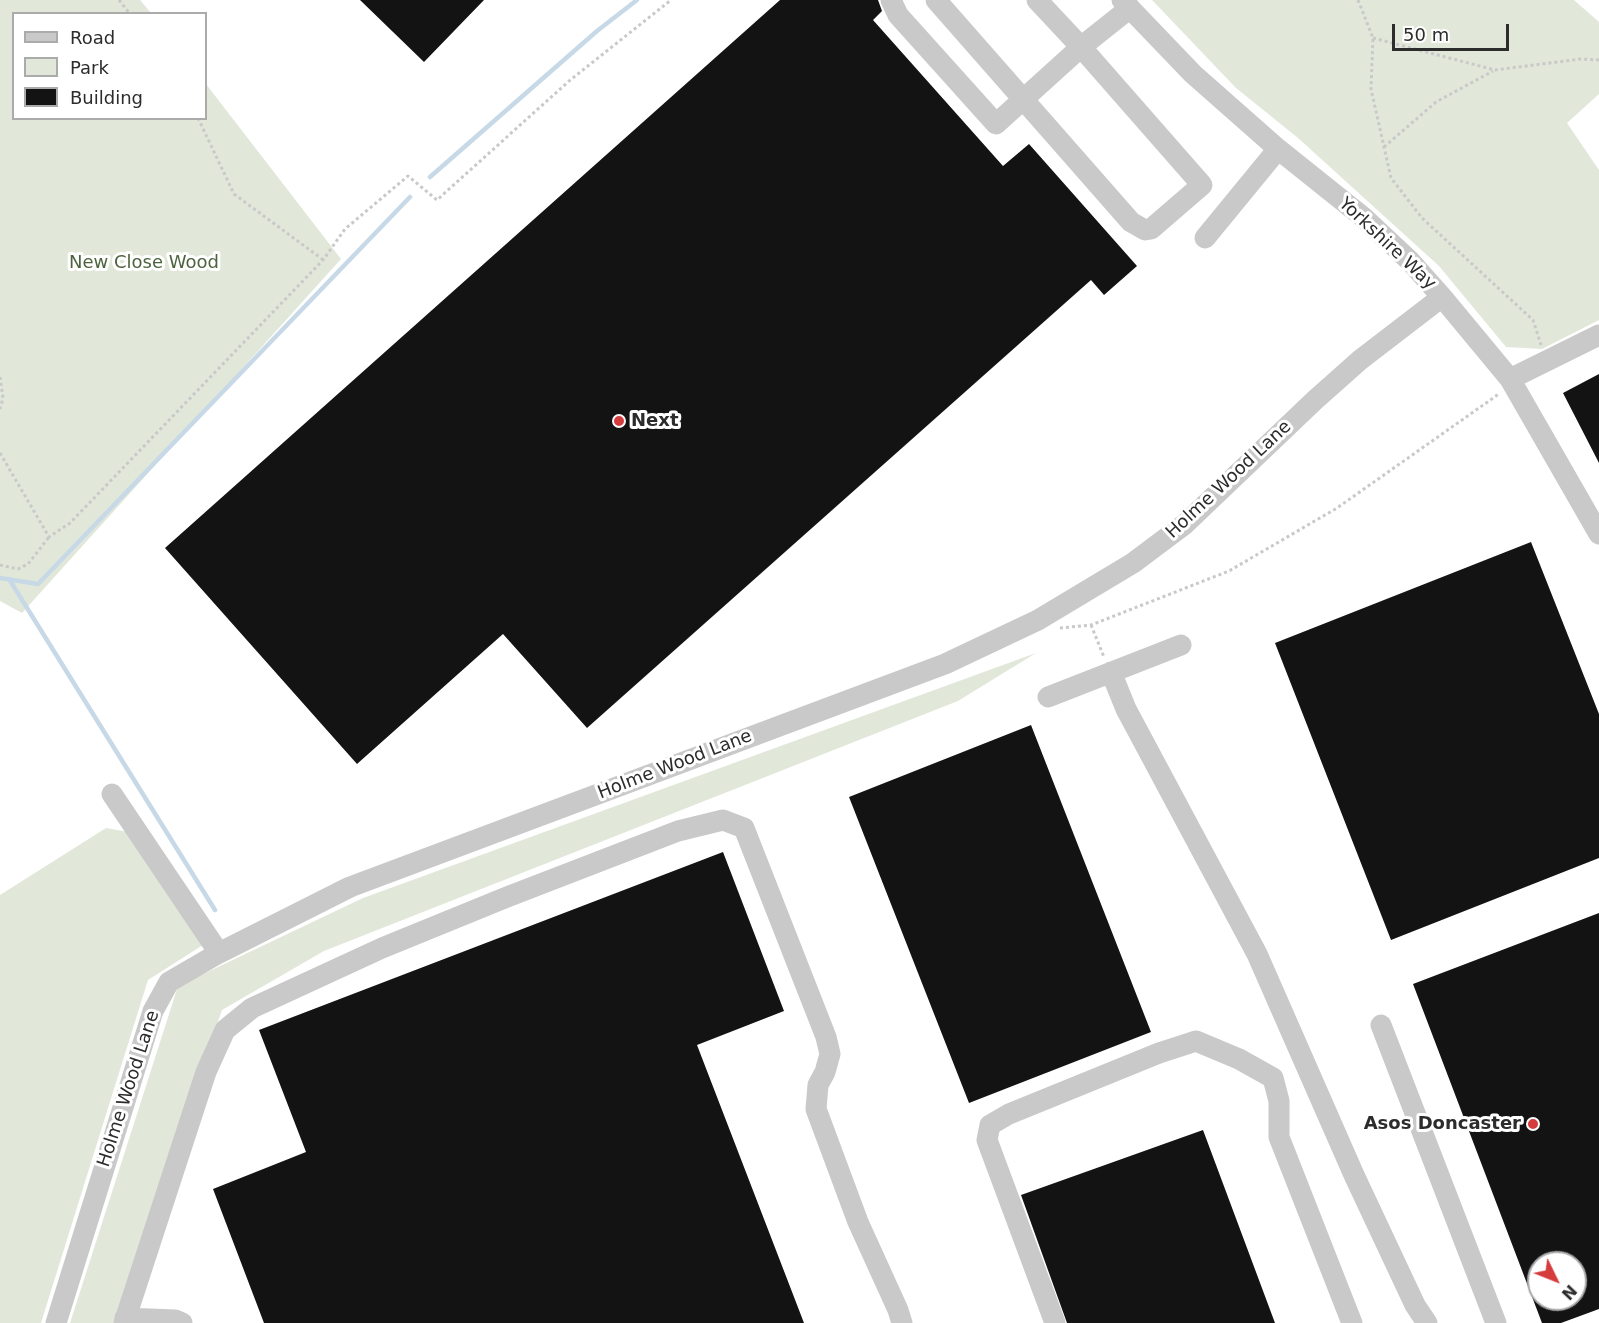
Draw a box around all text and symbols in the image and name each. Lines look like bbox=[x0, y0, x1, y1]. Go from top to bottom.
legend bbox=[12, 12, 207, 120]
scale bar bbox=[1395, 12, 1512, 50]
text: 50 m bbox=[1403, 24, 1449, 45]
text: Road bbox=[70, 27, 115, 48]
text: Park bbox=[70, 57, 109, 78]
text: Building bbox=[70, 87, 143, 108]
street label: Yorkshire Way bbox=[1334, 193, 1440, 295]
park label: New Close Wood bbox=[69, 252, 219, 274]
place label: Next bbox=[631, 410, 678, 432]
marker: Next bbox=[612, 414, 626, 428]
street label: Holme Wood Lane bbox=[1162, 416, 1296, 544]
street label: Holme Wood Lane bbox=[595, 726, 755, 804]
street label: Holme Wood Lane bbox=[93, 1008, 165, 1170]
place label: Asos Doncaster bbox=[1364, 1113, 1521, 1135]
marker: Asos Doncaster bbox=[1526, 1117, 1540, 1131]
north arrow bbox=[1527, 1251, 1587, 1311]
text: N bbox=[1558, 1281, 1581, 1304]

